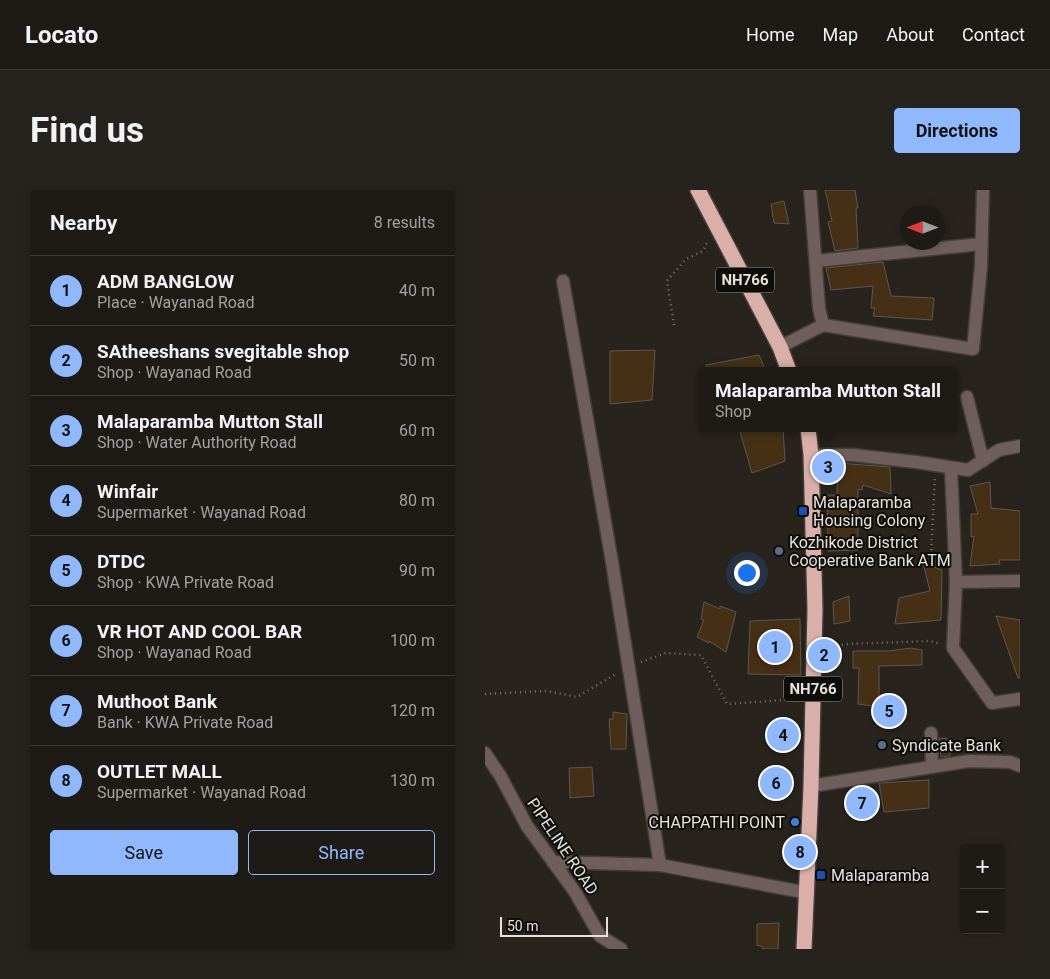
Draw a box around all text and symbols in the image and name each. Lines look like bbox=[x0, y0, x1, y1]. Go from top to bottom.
text: Locato bbox=[25, 21, 98, 49]
text: Home bbox=[746, 24, 795, 45]
text: Map bbox=[823, 24, 858, 45]
text: About bbox=[886, 24, 934, 45]
text: Contact bbox=[962, 24, 1025, 45]
button: Directions bbox=[894, 108, 1020, 153]
text: Find us bbox=[30, 110, 144, 151]
north arrow bbox=[900, 205, 945, 250]
text: Nearby bbox=[50, 211, 117, 235]
text: 8 results bbox=[374, 213, 435, 232]
road number: NH766 bbox=[716, 268, 774, 292]
text: ADM BANGLOW bbox=[97, 270, 234, 293]
text: 1 bbox=[61, 281, 71, 300]
text: 40 m bbox=[399, 281, 435, 300]
text: Place · Wayanad Road bbox=[97, 293, 255, 312]
text: SAtheeshans svegitable shop bbox=[97, 340, 349, 363]
text: 2 bbox=[61, 351, 71, 370]
text: 50 m bbox=[399, 351, 435, 370]
text: Shop · Wayanad Road bbox=[97, 363, 251, 382]
popup bbox=[698, 367, 958, 432]
text: Malaparamba Mutton Stall bbox=[715, 379, 941, 402]
text: Shop bbox=[715, 402, 751, 421]
text: Malaparamba Mutton Stall bbox=[97, 410, 323, 433]
text: 3 bbox=[61, 421, 71, 440]
text: 60 m bbox=[399, 421, 435, 440]
text: Shop · Water Authority Road bbox=[97, 433, 296, 452]
pin: 3 bbox=[812, 448, 844, 486]
text: Winfair bbox=[97, 480, 158, 503]
text: 4 bbox=[61, 491, 71, 510]
text: 80 m bbox=[399, 491, 435, 510]
place label: Malaparamba Housing Colony bbox=[813, 493, 926, 530]
text: Supermarket · Wayanad Road bbox=[97, 503, 306, 522]
marker: Malaparamba Housing Colony bbox=[797, 505, 809, 517]
place label: Kozhikode District Cooperative Bank ATM bbox=[789, 533, 951, 570]
marker: Kozhikode District Cooperative Bank ATM bbox=[773, 545, 785, 557]
text: DTDC bbox=[97, 550, 145, 573]
your location bbox=[734, 560, 760, 586]
text: 5 bbox=[61, 561, 71, 580]
text: 90 m bbox=[399, 561, 435, 580]
text: Shop · KWA Private Road bbox=[97, 573, 274, 592]
text: VR HOT AND COOL BAR bbox=[97, 620, 302, 643]
pin: 1 bbox=[759, 628, 791, 666]
text: 6 bbox=[61, 631, 71, 650]
text: 100 m bbox=[390, 631, 435, 650]
pin: 2 bbox=[808, 636, 840, 674]
text: Shop · Wayanad Road bbox=[97, 643, 251, 662]
road number: NH766 bbox=[784, 676, 842, 702]
text: Muthoot Bank bbox=[97, 690, 217, 713]
pin: 5 bbox=[873, 692, 905, 730]
text: 7 bbox=[61, 701, 71, 720]
text: 120 m bbox=[390, 701, 435, 720]
text: Bank · KWA Private Road bbox=[97, 713, 273, 732]
pin: 4 bbox=[767, 716, 799, 754]
place label: Syndicate Bank bbox=[892, 736, 1002, 755]
marker: Syndicate Bank bbox=[876, 739, 888, 751]
text: OUTLET MALL bbox=[97, 760, 222, 783]
pin: 6 bbox=[760, 764, 792, 802]
text: 8 bbox=[61, 771, 71, 790]
text: 130 m bbox=[390, 771, 435, 790]
text: Supermarket · Wayanad Road bbox=[97, 783, 306, 802]
pin: 7 bbox=[846, 784, 878, 822]
street label: PIPELINE ROAD bbox=[523, 794, 602, 898]
place label: CHAPPATHI POINT bbox=[649, 813, 785, 832]
marker: CHAPPATHI POINT bbox=[789, 816, 801, 828]
button: Save bbox=[50, 830, 238, 875]
button: Share bbox=[248, 830, 435, 875]
pin: 8 bbox=[784, 833, 816, 871]
map controls bbox=[960, 844, 1005, 934]
button: + bbox=[960, 844, 1005, 889]
place label: Malaparamba bbox=[831, 866, 929, 885]
marker: Malaparamba bbox=[815, 869, 827, 881]
button: − bbox=[960, 889, 1005, 934]
scale bar bbox=[500, 914, 607, 937]
text: 50 m bbox=[507, 918, 539, 934]

